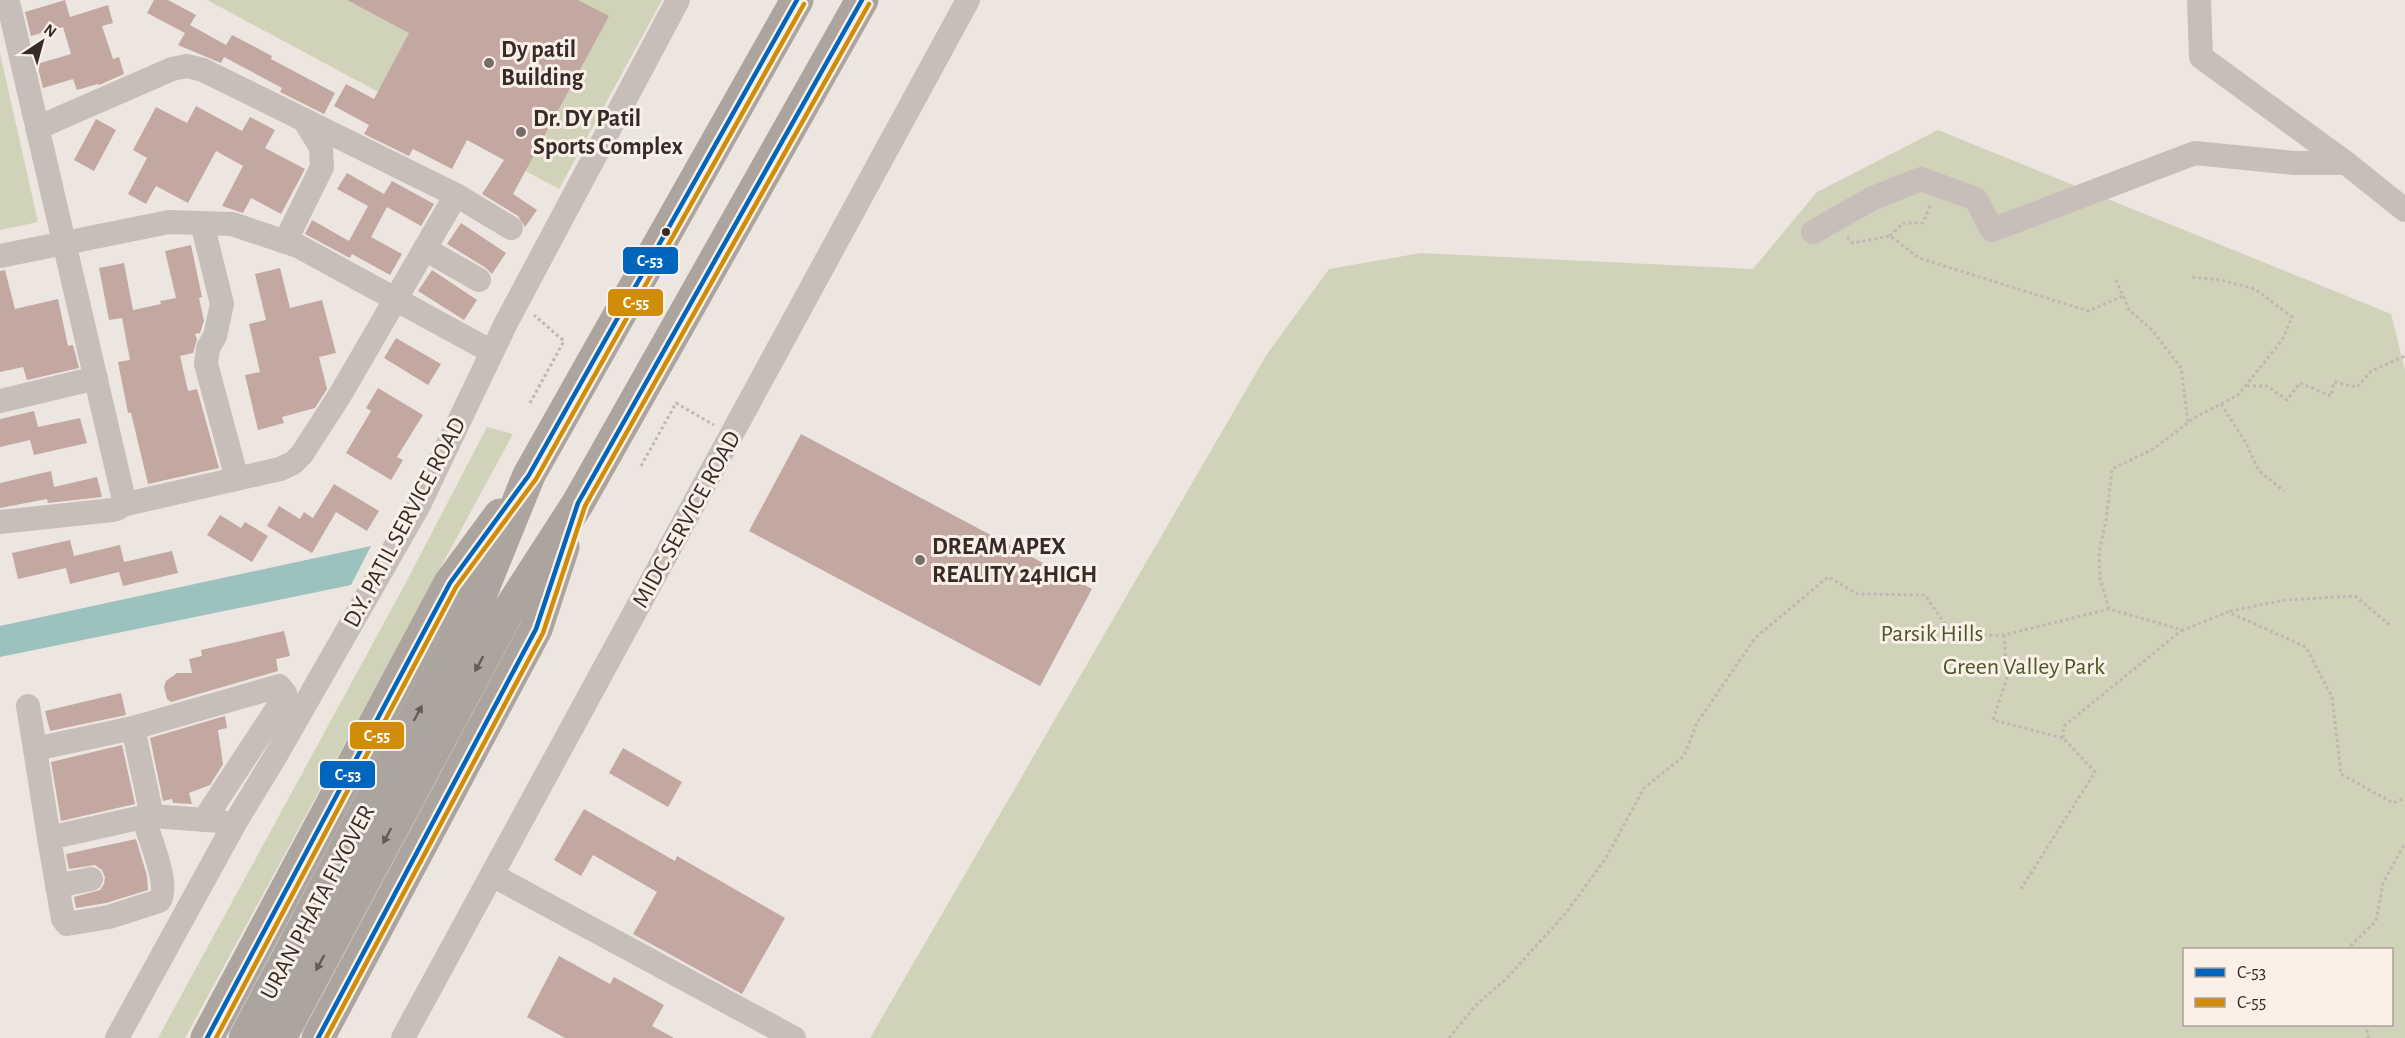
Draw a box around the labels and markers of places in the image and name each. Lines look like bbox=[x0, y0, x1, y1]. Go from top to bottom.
place label: Dy patil Building bbox=[501, 38, 585, 90]
marker: Dy patil Building bbox=[482, 56, 496, 70]
place label: Dr. DY Patil Sports Complex bbox=[533, 107, 683, 159]
marker: Dr. DY Patil Sports Complex bbox=[514, 125, 528, 139]
unlabelled marker bbox=[660, 226, 672, 238]
place label: DREAM APEX REALITY 24HIGH bbox=[932, 535, 1097, 587]
marker: DREAM APEX REALITY 24HIGH bbox=[913, 553, 927, 567]

